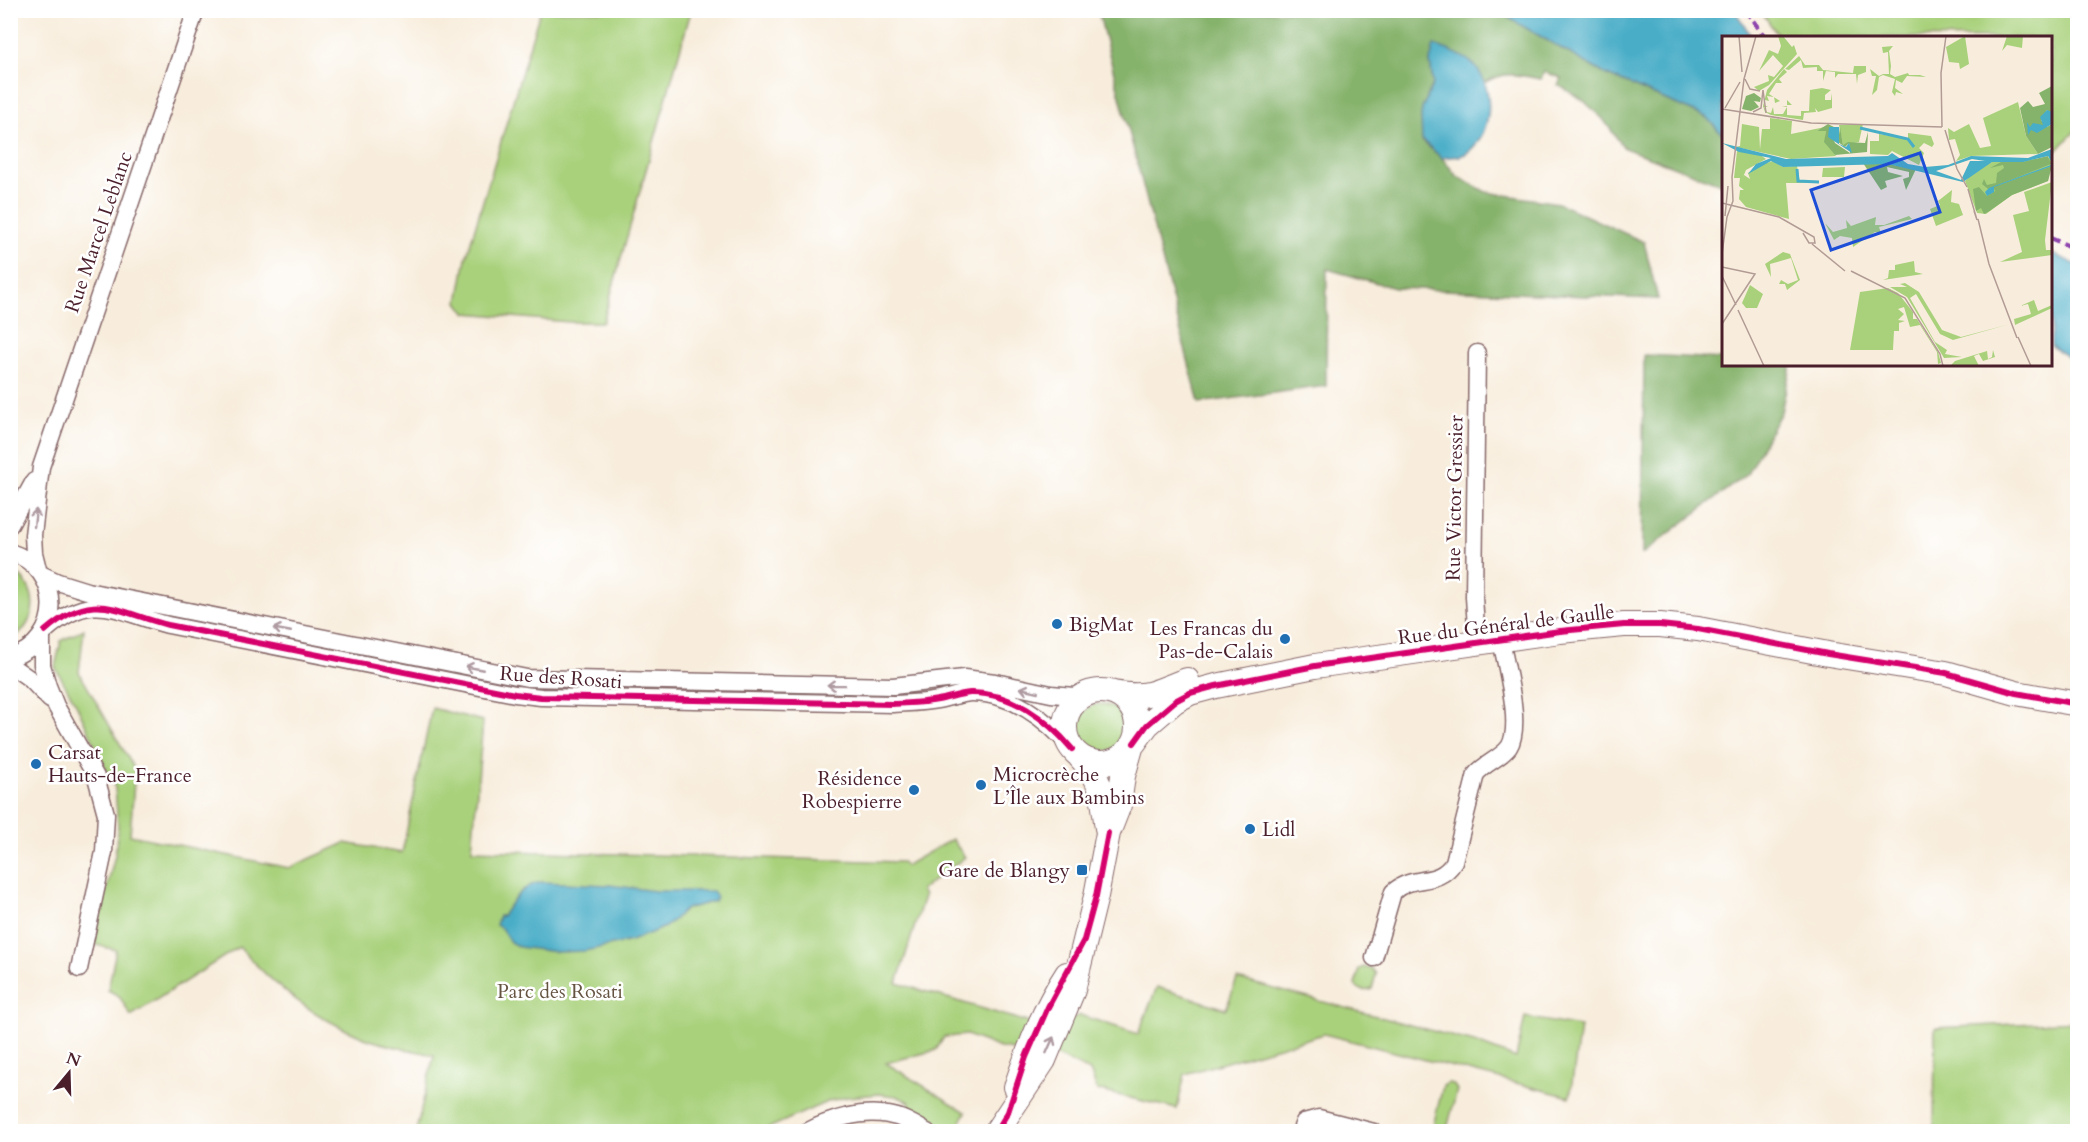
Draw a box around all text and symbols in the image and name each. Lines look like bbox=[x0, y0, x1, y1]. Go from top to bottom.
inset map bbox=[1722, 36, 2052, 366]
street label: Rue Marcel Leblanc bbox=[58, 148, 139, 316]
street label: Rue Victor Gressier bbox=[1440, 414, 1469, 581]
one-way arrow bbox=[30, 509, 41, 528]
street label: Rue du Général de Gaulle bbox=[1396, 598, 1616, 651]
place label: BigMat bbox=[1069, 611, 1134, 638]
place label: Les Francas du Pas-de-Calais bbox=[1150, 615, 1273, 665]
marker: BigMat bbox=[1050, 617, 1064, 631]
one-way arrow bbox=[273, 623, 292, 635]
marker: Les Francas du Pas-de-Calais bbox=[1278, 632, 1292, 646]
street label: Rue des Rosati bbox=[499, 660, 624, 695]
one-way arrow bbox=[464, 662, 484, 673]
one-way arrow bbox=[826, 679, 846, 691]
one-way arrow bbox=[1020, 683, 1039, 695]
place label: Carsat Hauts-de-France bbox=[48, 739, 192, 789]
marker: Carsat Hauts-de-France bbox=[29, 757, 43, 771]
place label: Microcrèche L’Île aux Bambins bbox=[993, 761, 1144, 811]
place label: Résidence Robespierre bbox=[802, 765, 902, 815]
marker: Microcrèche L’Île aux Bambins bbox=[974, 778, 988, 792]
marker: Résidence Robespierre bbox=[907, 783, 921, 797]
place label: Lidl bbox=[1262, 816, 1295, 843]
marker: Lidl bbox=[1243, 822, 1257, 836]
place label: Gare de Blangy bbox=[938, 857, 1070, 884]
marker: Gare de Blangy bbox=[1075, 863, 1089, 877]
park label: Parc des Rosati bbox=[497, 978, 623, 1005]
one-way arrow bbox=[1045, 1037, 1057, 1055]
north arrow bbox=[39, 1043, 99, 1103]
text: N bbox=[63, 1047, 84, 1072]

